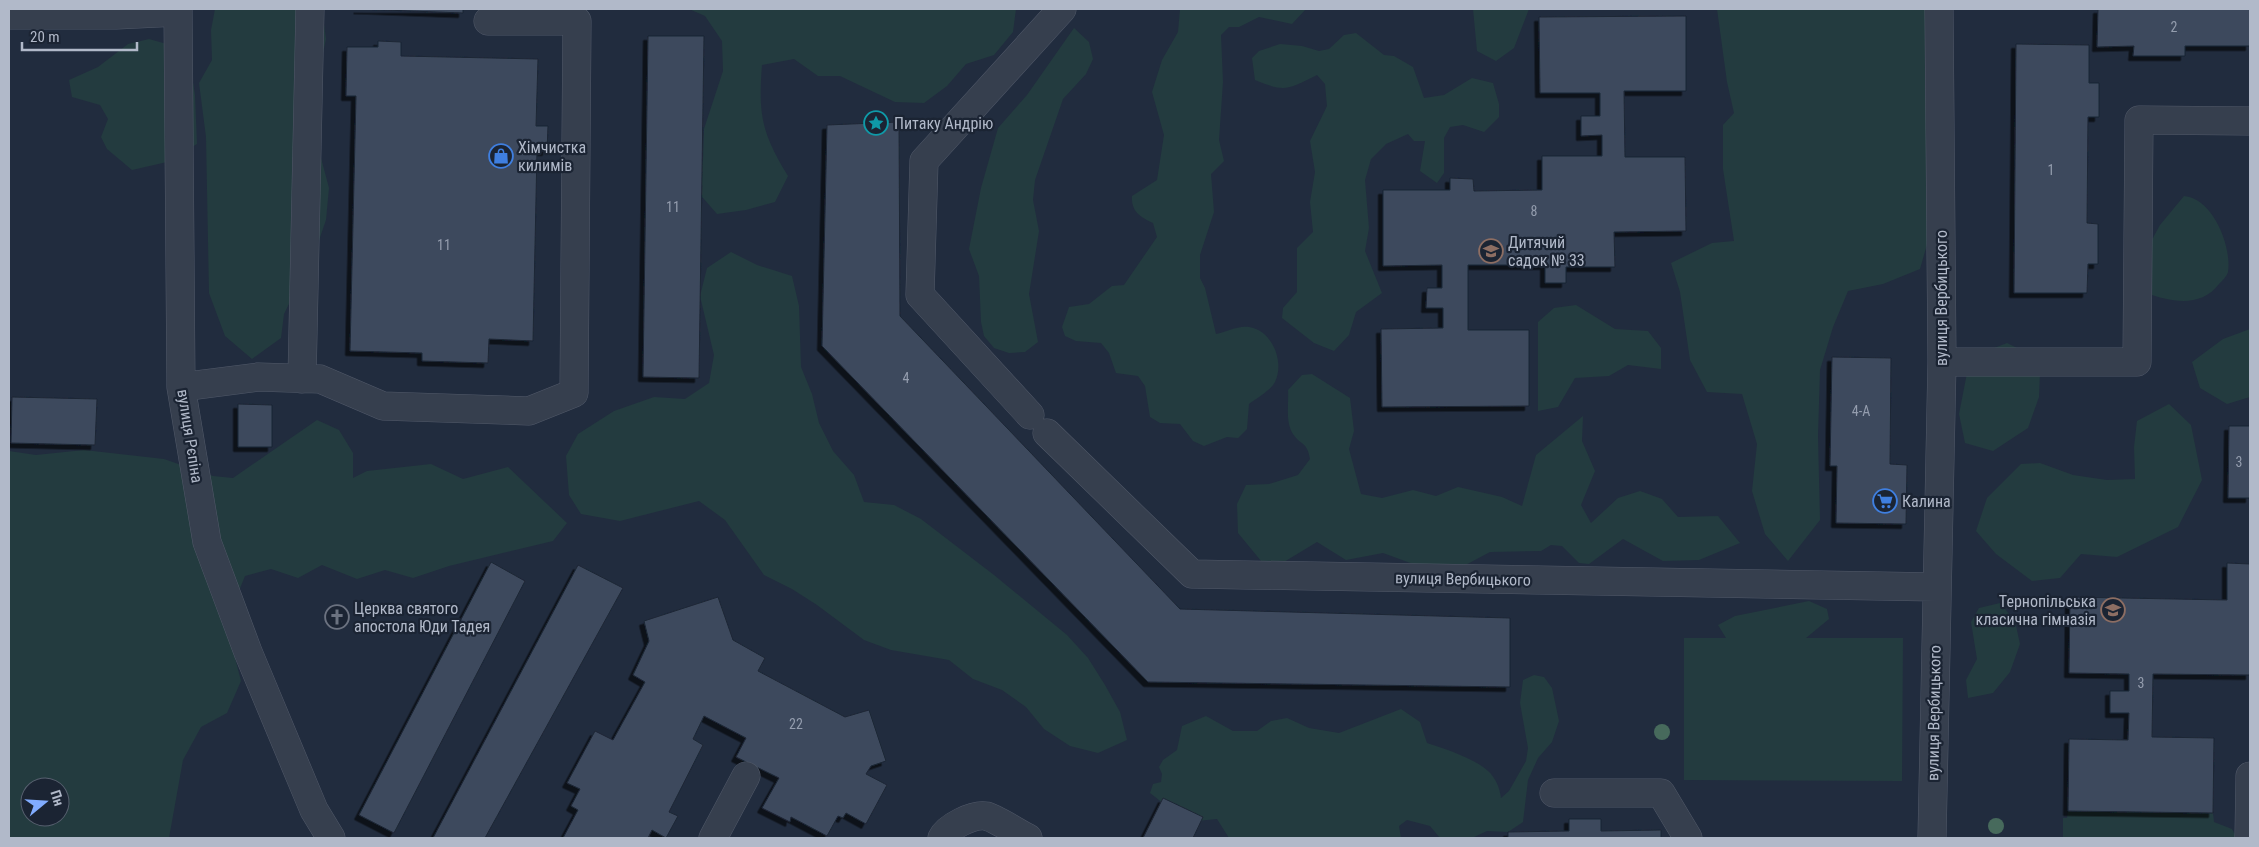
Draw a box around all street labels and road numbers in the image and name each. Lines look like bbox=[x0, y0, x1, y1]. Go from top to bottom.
street label: вулиця Вербицького bbox=[1932, 230, 1951, 366]
street label: вулиця Рєпіна bbox=[173, 388, 207, 484]
street label: вулиця Вербицького bbox=[1395, 568, 1531, 590]
street label: вулиця Вербицького bbox=[1923, 645, 1945, 781]

